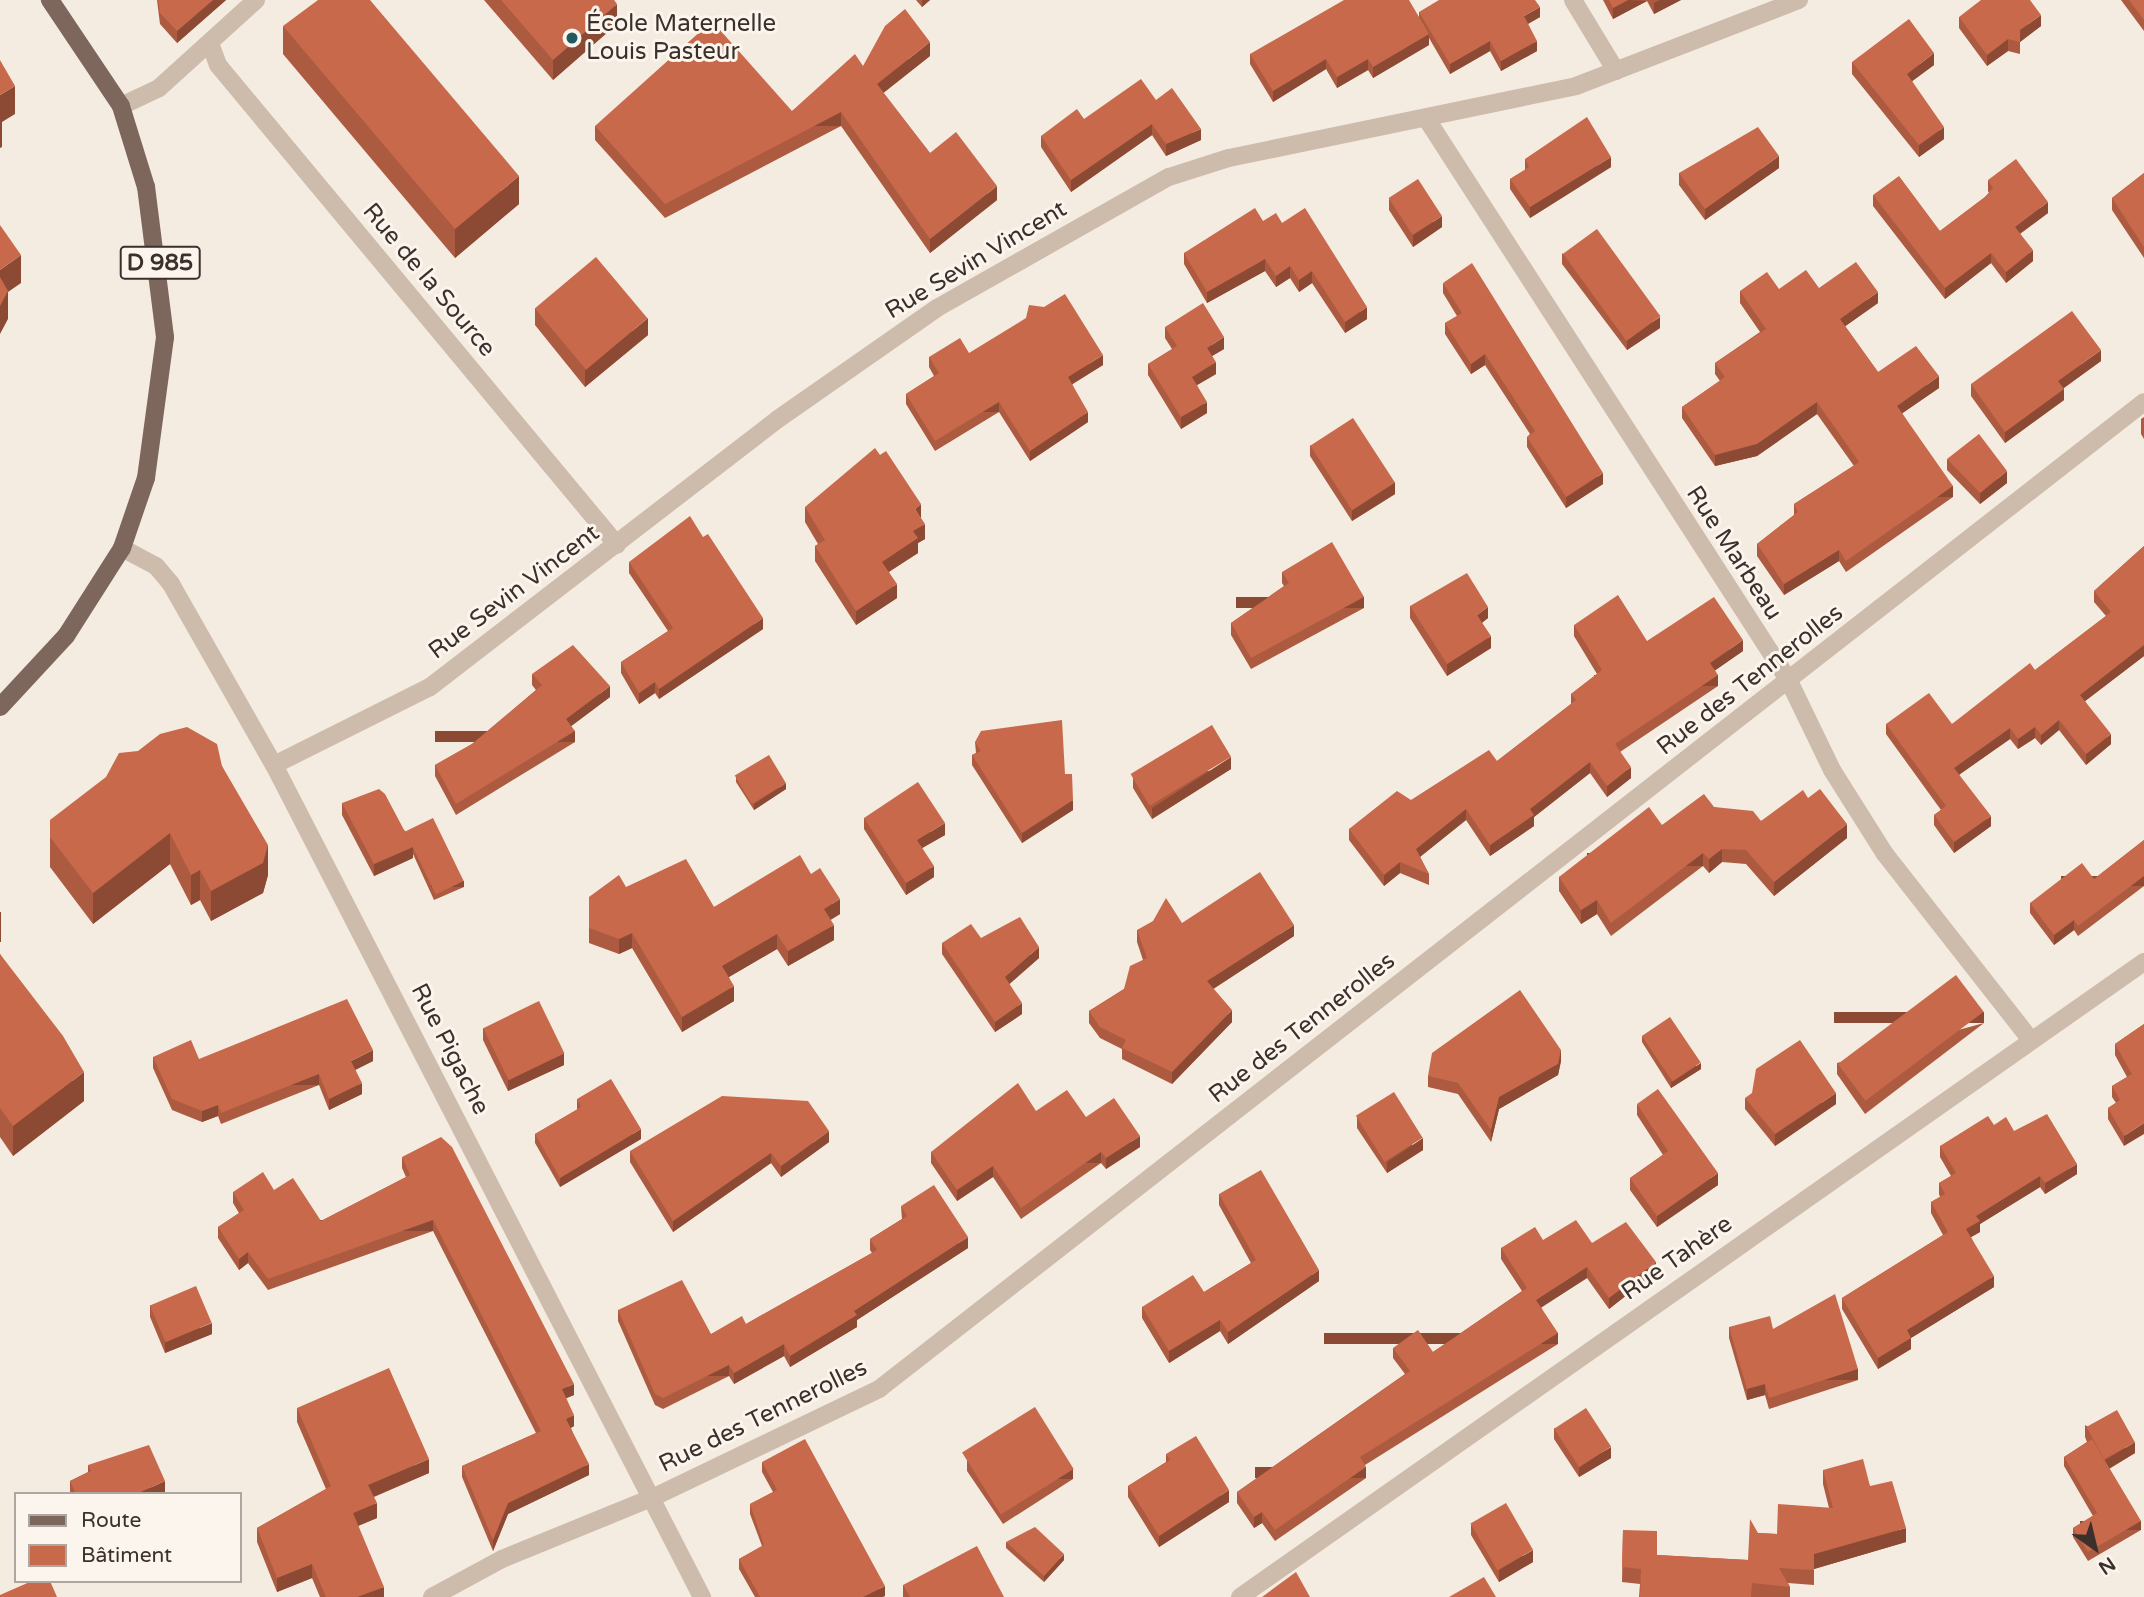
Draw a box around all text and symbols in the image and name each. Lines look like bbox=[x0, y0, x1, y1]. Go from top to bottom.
place label: École Maternelle Louis Pasteur bbox=[586, 10, 776, 66]
marker: École Maternelle Louis Pasteur bbox=[564, 30, 580, 46]
street label: Rue Sevin Vincent bbox=[880, 195, 1072, 325]
street label: Rue de la Source bbox=[356, 197, 502, 363]
road number: D 985 bbox=[118, 244, 202, 282]
street label: Rue Marbeau bbox=[1680, 481, 1788, 625]
street label: Rue Sevin Vincent bbox=[423, 518, 605, 666]
street label: Rue des Tennerolles bbox=[1651, 598, 1849, 762]
street label: Rue des Tennerolles bbox=[1203, 946, 1401, 1110]
street label: Rue Pigache bbox=[405, 979, 495, 1119]
street label: Rue Tahère bbox=[1616, 1209, 1738, 1307]
street label: Rue des Tennerolles bbox=[654, 1353, 872, 1479]
legend bbox=[14, 1492, 242, 1583]
text: Route bbox=[81, 1508, 141, 1533]
north arrow bbox=[2060, 1513, 2130, 1583]
text: Bâtiment bbox=[81, 1543, 172, 1568]
text: N bbox=[2094, 1552, 2119, 1579]

